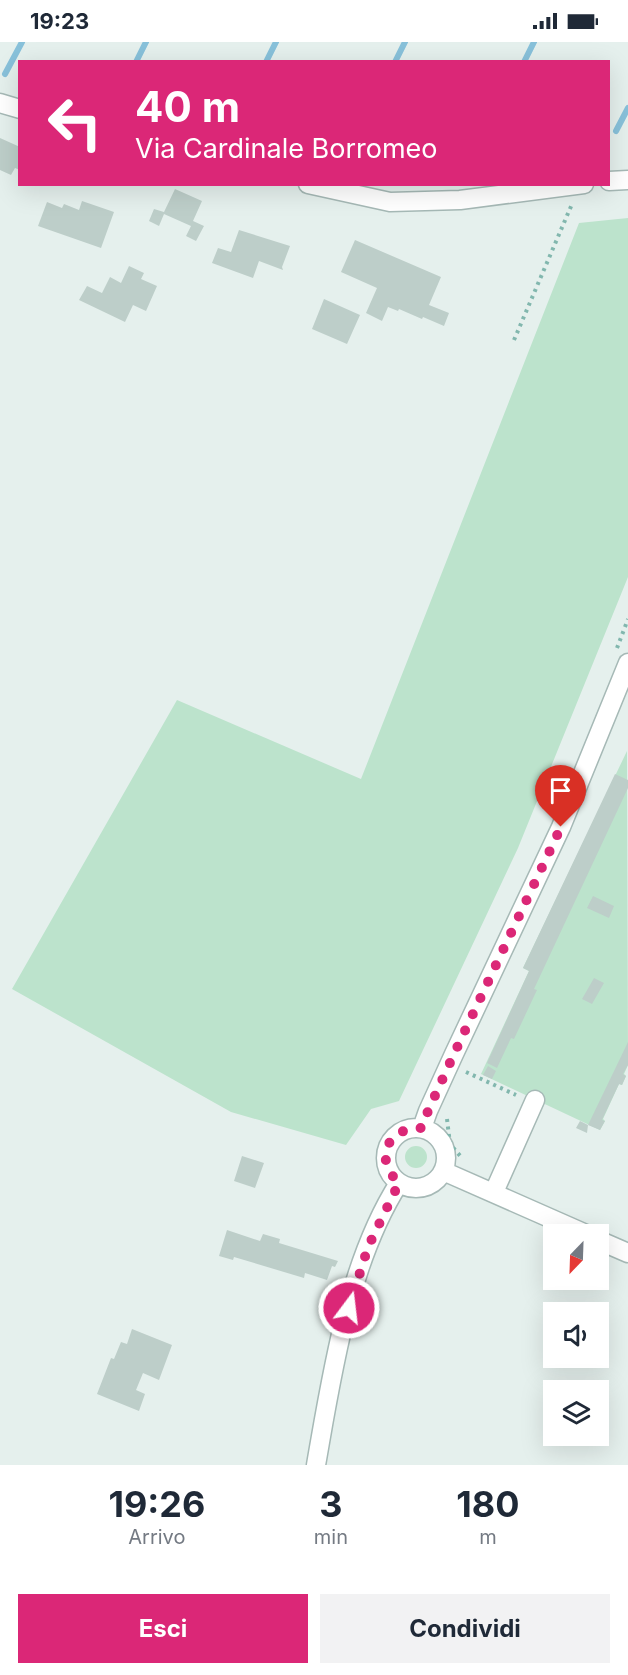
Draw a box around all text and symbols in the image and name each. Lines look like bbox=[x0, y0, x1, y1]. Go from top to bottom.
text: 19:23 bbox=[30, 8, 89, 34]
text: 40 m bbox=[135, 81, 240, 132]
icon: left bbox=[36, 84, 114, 162]
text: Via Cardinale Borromeo bbox=[135, 132, 438, 165]
pin bbox=[535, 765, 586, 827]
icon: arrive bbox=[544, 774, 577, 807]
north arrow bbox=[543, 1224, 609, 1290]
map controls bbox=[543, 1224, 609, 1446]
position arrow bbox=[317, 1276, 381, 1340]
button: sound bbox=[543, 1302, 609, 1368]
button: layers bbox=[543, 1380, 609, 1446]
text: 19:26 bbox=[108, 1482, 205, 1526]
text: 3 bbox=[319, 1482, 342, 1526]
text: 180 bbox=[456, 1482, 520, 1526]
text: Arrivo bbox=[128, 1525, 185, 1549]
text: min bbox=[314, 1525, 348, 1549]
text: m bbox=[479, 1525, 497, 1549]
button: Esci bbox=[18, 1594, 308, 1663]
button: Condividi bbox=[320, 1594, 610, 1663]

